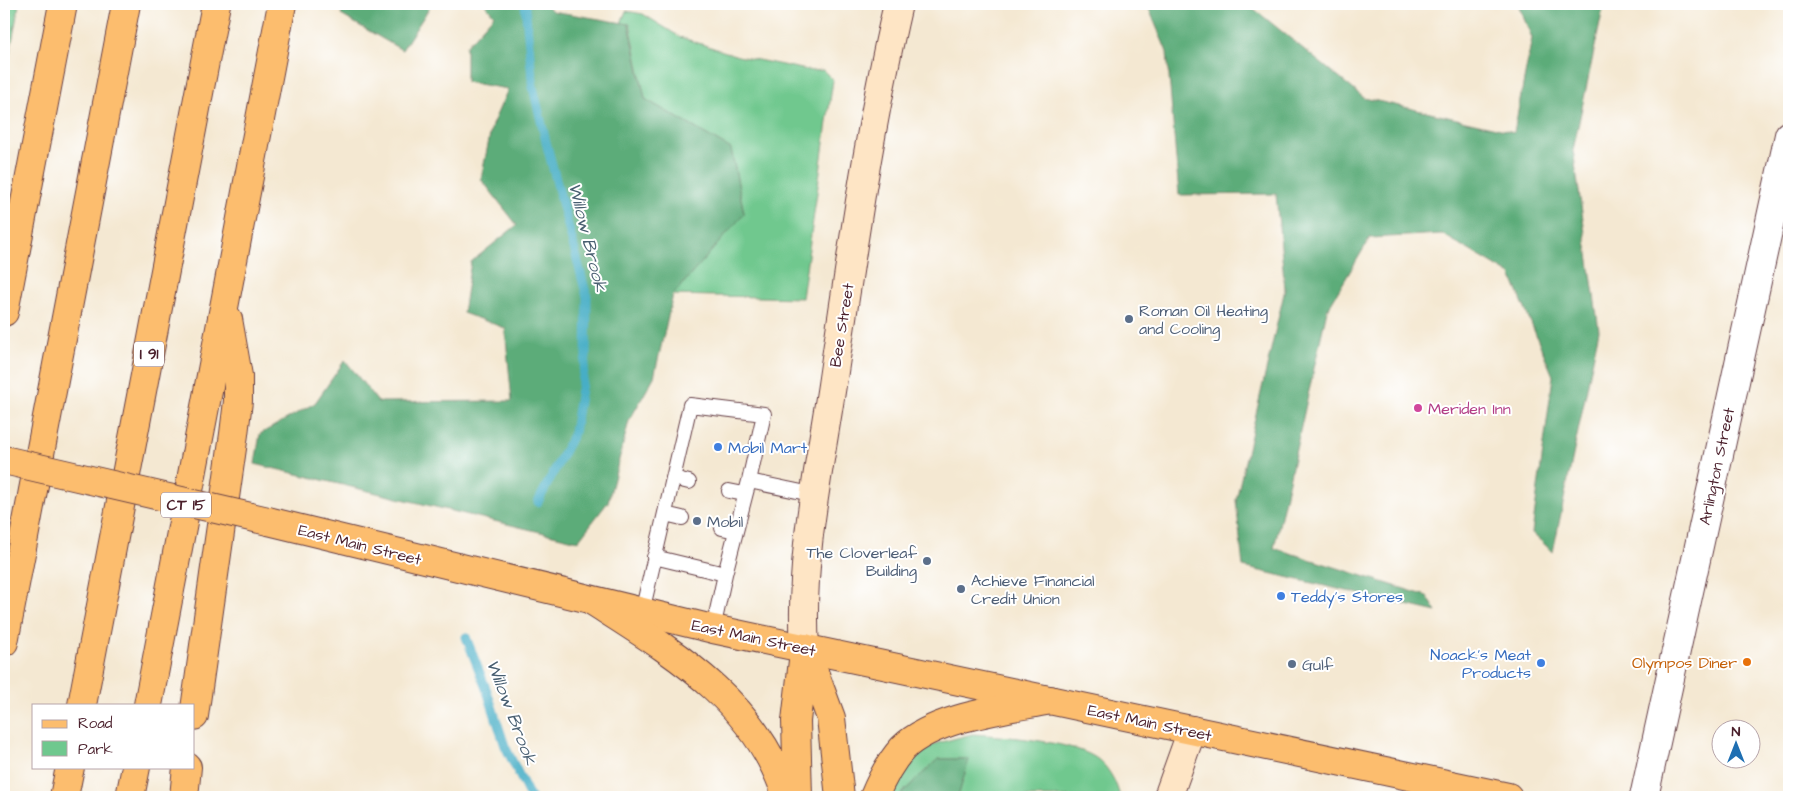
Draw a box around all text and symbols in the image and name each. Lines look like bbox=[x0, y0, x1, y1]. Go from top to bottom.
water label: Willow Brook bbox=[562, 180, 613, 295]
street label: Bee Street bbox=[825, 281, 860, 369]
place label: Roman Oil Heating and Cooling bbox=[1139, 300, 1268, 341]
marker: Roman Oil Heating and Cooling bbox=[1123, 313, 1135, 325]
road number: I 91 bbox=[134, 342, 164, 366]
place label: Meriden Inn bbox=[1428, 398, 1511, 420]
marker: Meriden Inn bbox=[1412, 402, 1424, 414]
street label: Arlington Street bbox=[1694, 405, 1741, 527]
place label: Mobil Mart bbox=[728, 437, 808, 459]
marker: Mobil Mart bbox=[712, 441, 724, 453]
road number: CT 15 bbox=[161, 492, 211, 518]
place label: Mobil bbox=[707, 511, 743, 533]
marker: Mobil bbox=[691, 515, 703, 527]
street label: East Main Street bbox=[296, 519, 424, 571]
place label: The Cloverleaf Building bbox=[807, 542, 918, 583]
marker: The Cloverleaf Building bbox=[921, 555, 933, 567]
place label: Achieve Financial Credit Union bbox=[971, 570, 1095, 610]
marker: Achieve Financial Credit Union bbox=[955, 583, 967, 595]
place label: Teddy's Stores bbox=[1291, 586, 1403, 609]
marker: Teddy's Stores bbox=[1275, 590, 1287, 602]
street label: East Main Street bbox=[690, 614, 818, 662]
place label: Noack's Meat Products bbox=[1430, 644, 1532, 684]
place label: Olympos Diner bbox=[1632, 652, 1737, 675]
place label: Gulf bbox=[1302, 654, 1334, 676]
water label: Willow Brook bbox=[480, 656, 543, 769]
marker: Olympos Diner bbox=[1741, 656, 1753, 668]
marker: Noack's Meat Products bbox=[1535, 657, 1547, 669]
marker: Gulf bbox=[1286, 658, 1298, 670]
street label: East Main Street bbox=[1086, 699, 1214, 747]
legend bbox=[32, 704, 195, 768]
text: Road bbox=[78, 713, 113, 734]
north arrow bbox=[1710, 718, 1760, 768]
text: N bbox=[1732, 722, 1741, 742]
text: Park bbox=[78, 739, 113, 760]

